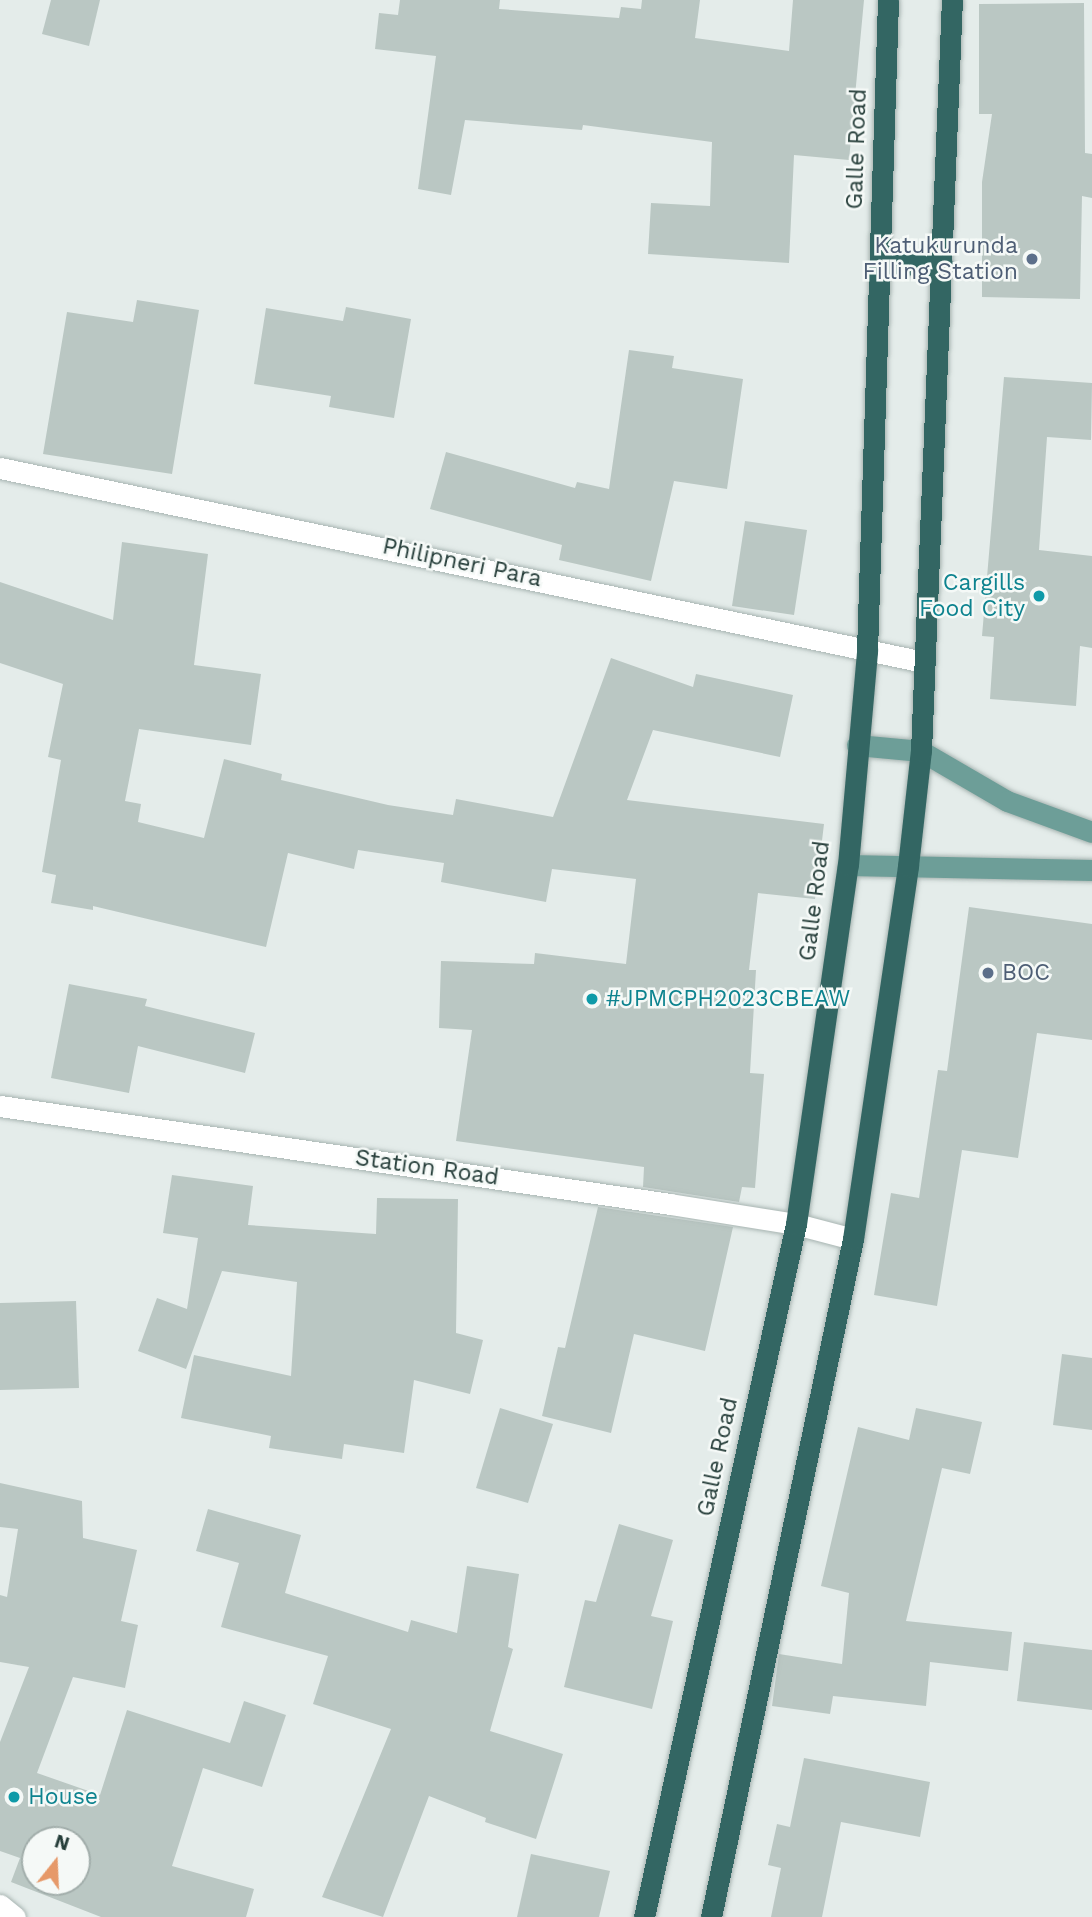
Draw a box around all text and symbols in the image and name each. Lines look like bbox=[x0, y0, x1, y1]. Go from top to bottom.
street label: Galle Road bbox=[841, 88, 873, 210]
place label: Katukurunda Filling Station bbox=[863, 232, 1018, 286]
marker: Katukurunda Filling Station bbox=[1024, 251, 1040, 267]
street label: Philipneri Para bbox=[380, 533, 544, 593]
place label: Cargills Food City bbox=[919, 569, 1025, 623]
marker: Cargills Food City bbox=[1031, 588, 1047, 604]
street label: Galle Road bbox=[794, 839, 836, 963]
place label: BOC bbox=[1002, 959, 1050, 987]
marker: BOC bbox=[980, 965, 996, 981]
place label: #JPMCPH2023CBEAW bbox=[606, 985, 850, 1013]
marker: #JPMCPH2023CBEAW bbox=[584, 991, 600, 1007]
street label: Station Road bbox=[353, 1144, 501, 1192]
street label: Galle Road bbox=[692, 1395, 744, 1519]
place label: House bbox=[28, 1783, 98, 1811]
marker: House bbox=[6, 1789, 22, 1805]
north arrow bbox=[21, 1826, 91, 1896]
text: N bbox=[52, 1829, 72, 1856]

